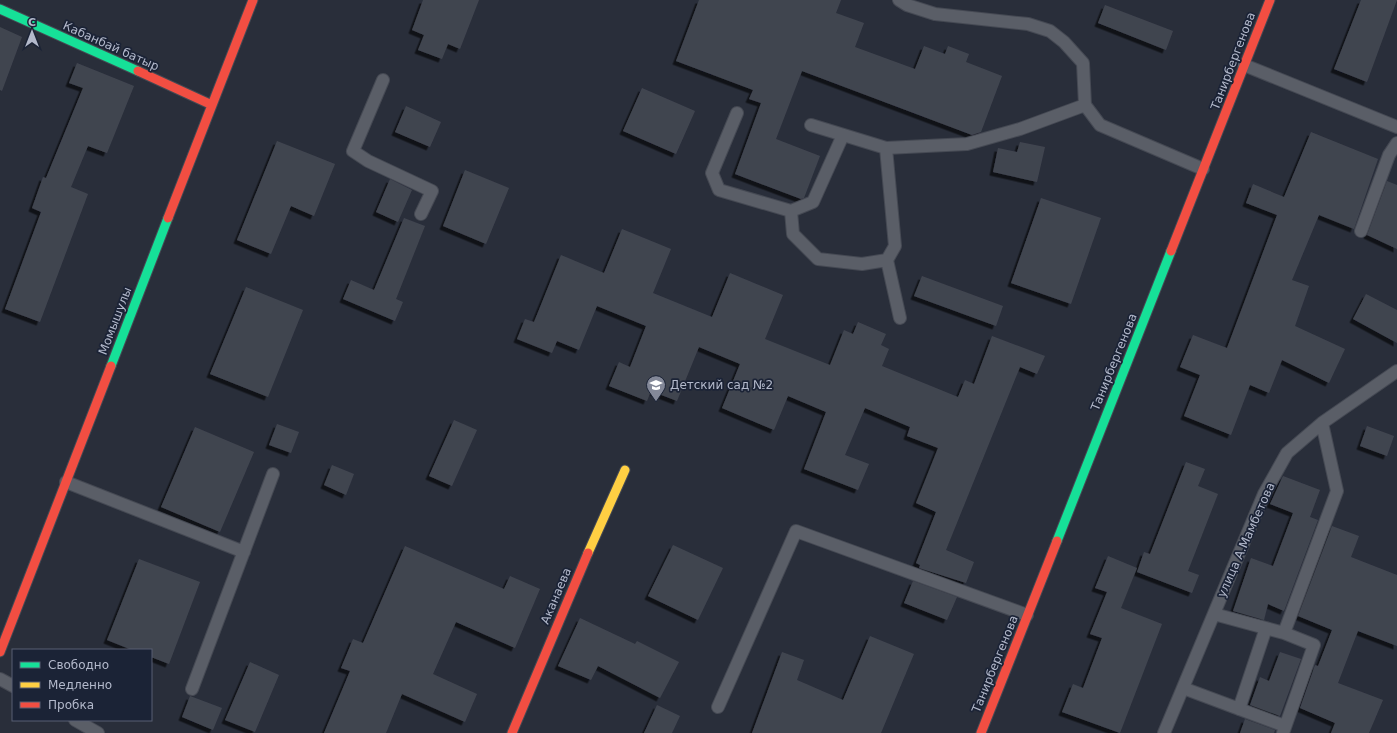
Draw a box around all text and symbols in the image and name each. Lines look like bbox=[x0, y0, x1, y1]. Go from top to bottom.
street label: Танирбергенова bbox=[1208, 10, 1258, 113]
north arrow bbox=[12, 12, 52, 52]
text: С bbox=[28, 16, 36, 29]
street label: Кабанбай батыр bbox=[61, 19, 161, 73]
street label: Момышулы bbox=[96, 285, 134, 357]
street label: Танирбергенова bbox=[1088, 311, 1140, 414]
school or university icon: Детский сад №2 bbox=[645, 374, 667, 402]
place label: Детский сад №2 bbox=[670, 378, 773, 392]
street label: улица А.Мамбетова bbox=[1214, 480, 1278, 600]
street label: Аканаева bbox=[538, 566, 574, 626]
street label: Танирбергенова bbox=[969, 613, 1021, 716]
legend bbox=[12, 649, 152, 721]
text: Свободно bbox=[48, 658, 109, 672]
text: Медленно bbox=[48, 678, 112, 692]
text: Пробка bbox=[48, 698, 94, 712]

